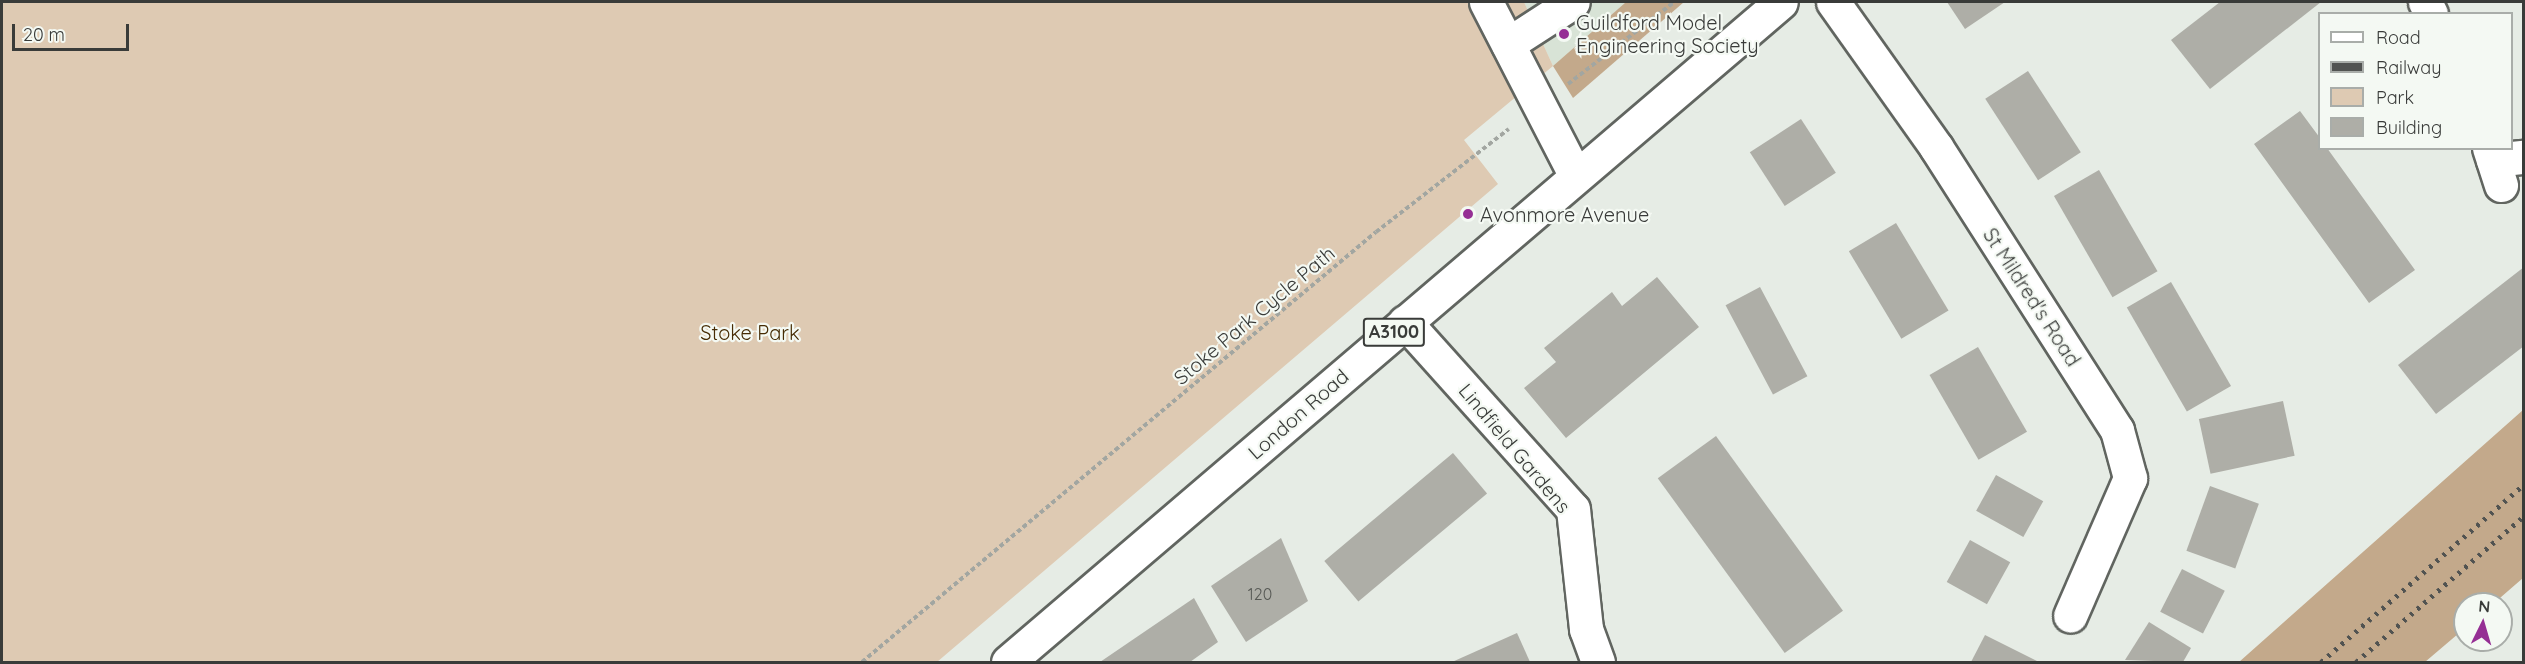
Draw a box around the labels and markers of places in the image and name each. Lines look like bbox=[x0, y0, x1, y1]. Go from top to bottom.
place label: Guildford Model Engineering Society bbox=[1576, 11, 1759, 58]
marker: Guildford Model Engineering Society bbox=[1557, 27, 1571, 41]
place label: Avonmore Avenue bbox=[1480, 202, 1649, 226]
marker: Avonmore Avenue bbox=[1461, 207, 1475, 221]

